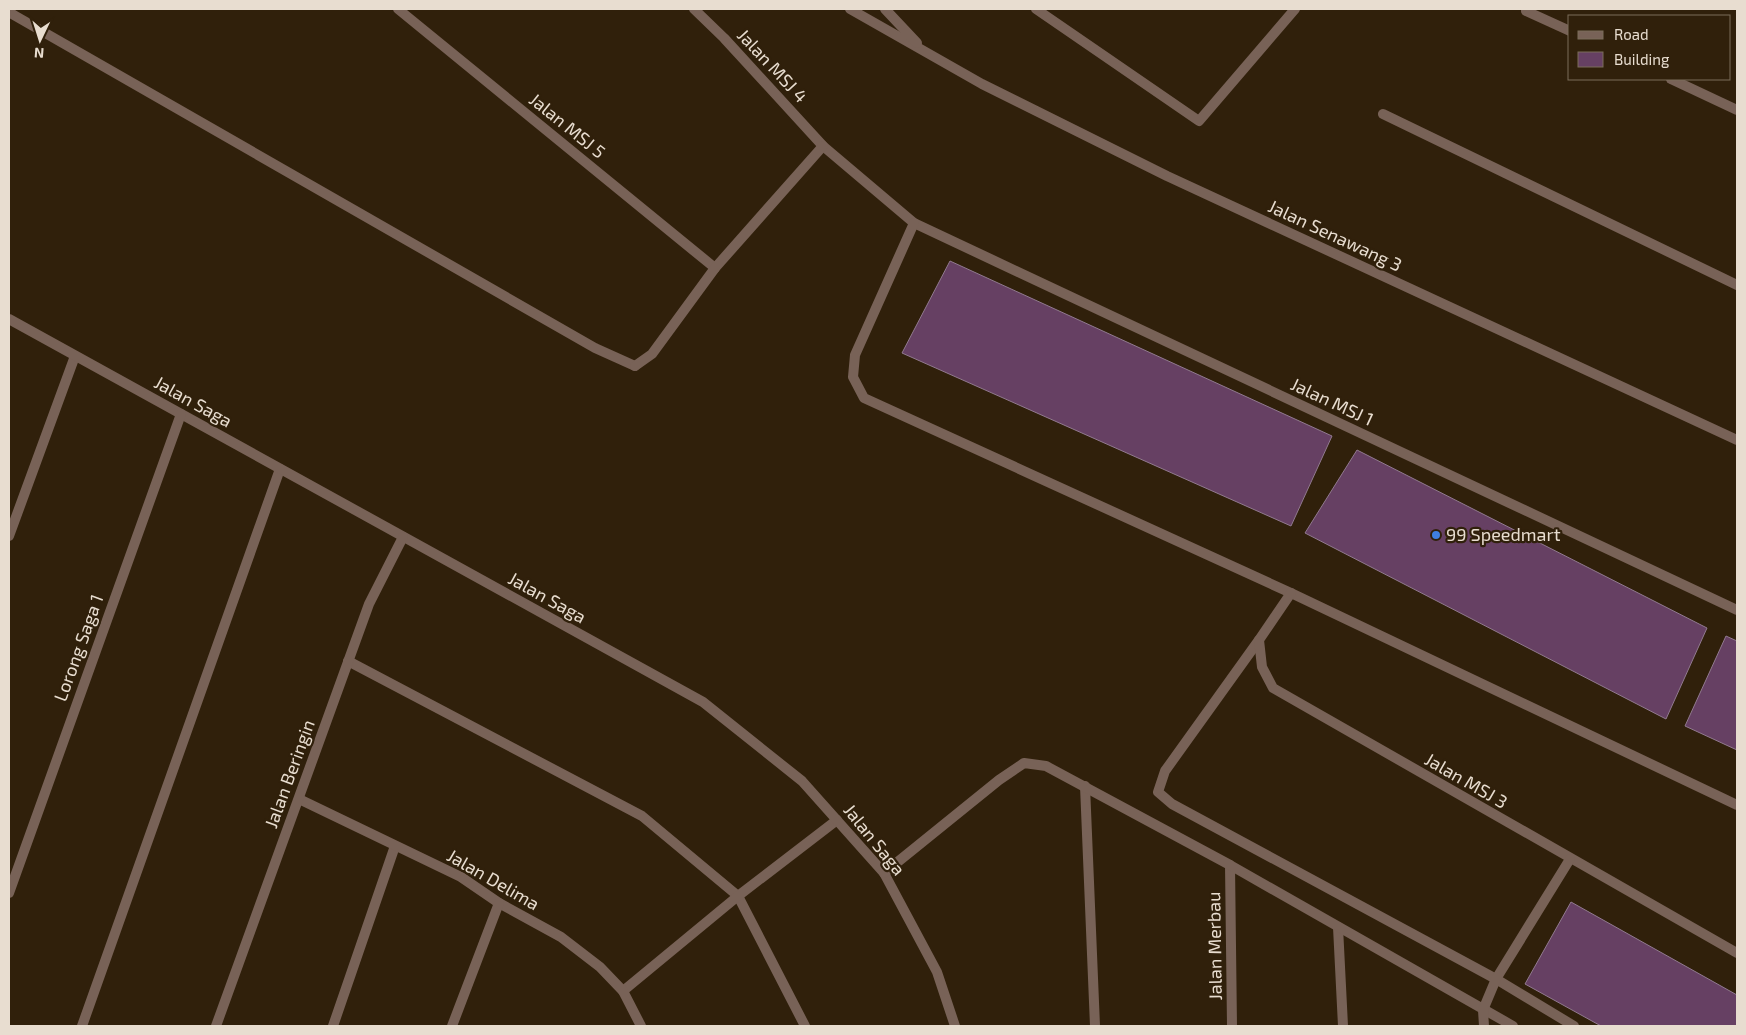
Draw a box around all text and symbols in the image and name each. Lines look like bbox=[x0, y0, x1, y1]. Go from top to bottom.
north arrow bbox=[15, 15, 65, 65]
legend bbox=[1568, 15, 1731, 80]
street label: Jalan MSJ 4 bbox=[733, 24, 812, 107]
text: Road bbox=[1614, 25, 1649, 43]
text: N bbox=[33, 45, 45, 62]
text: Building bbox=[1614, 50, 1670, 68]
street label: Jalan MSJ 5 bbox=[525, 88, 610, 163]
street label: Jalan Senawang 3 bbox=[1265, 194, 1406, 276]
street label: Jalan Saga bbox=[151, 371, 236, 431]
street label: Jalan MSJ 1 bbox=[1287, 372, 1377, 430]
place label: 99 Speedmart bbox=[1446, 523, 1561, 545]
marker: 99 Speedmart bbox=[1430, 529, 1442, 541]
street label: Jalan Saga bbox=[505, 567, 590, 627]
street label: Lorong Saga 1 bbox=[49, 591, 108, 704]
street label: Jalan Beringin bbox=[259, 717, 319, 831]
street label: Jalan MSJ 3 bbox=[1421, 748, 1512, 813]
street label: Jalan Saga bbox=[839, 799, 910, 880]
street label: Jalan Delima bbox=[443, 844, 544, 914]
street label: Jalan Merbau bbox=[1202, 891, 1226, 1001]

